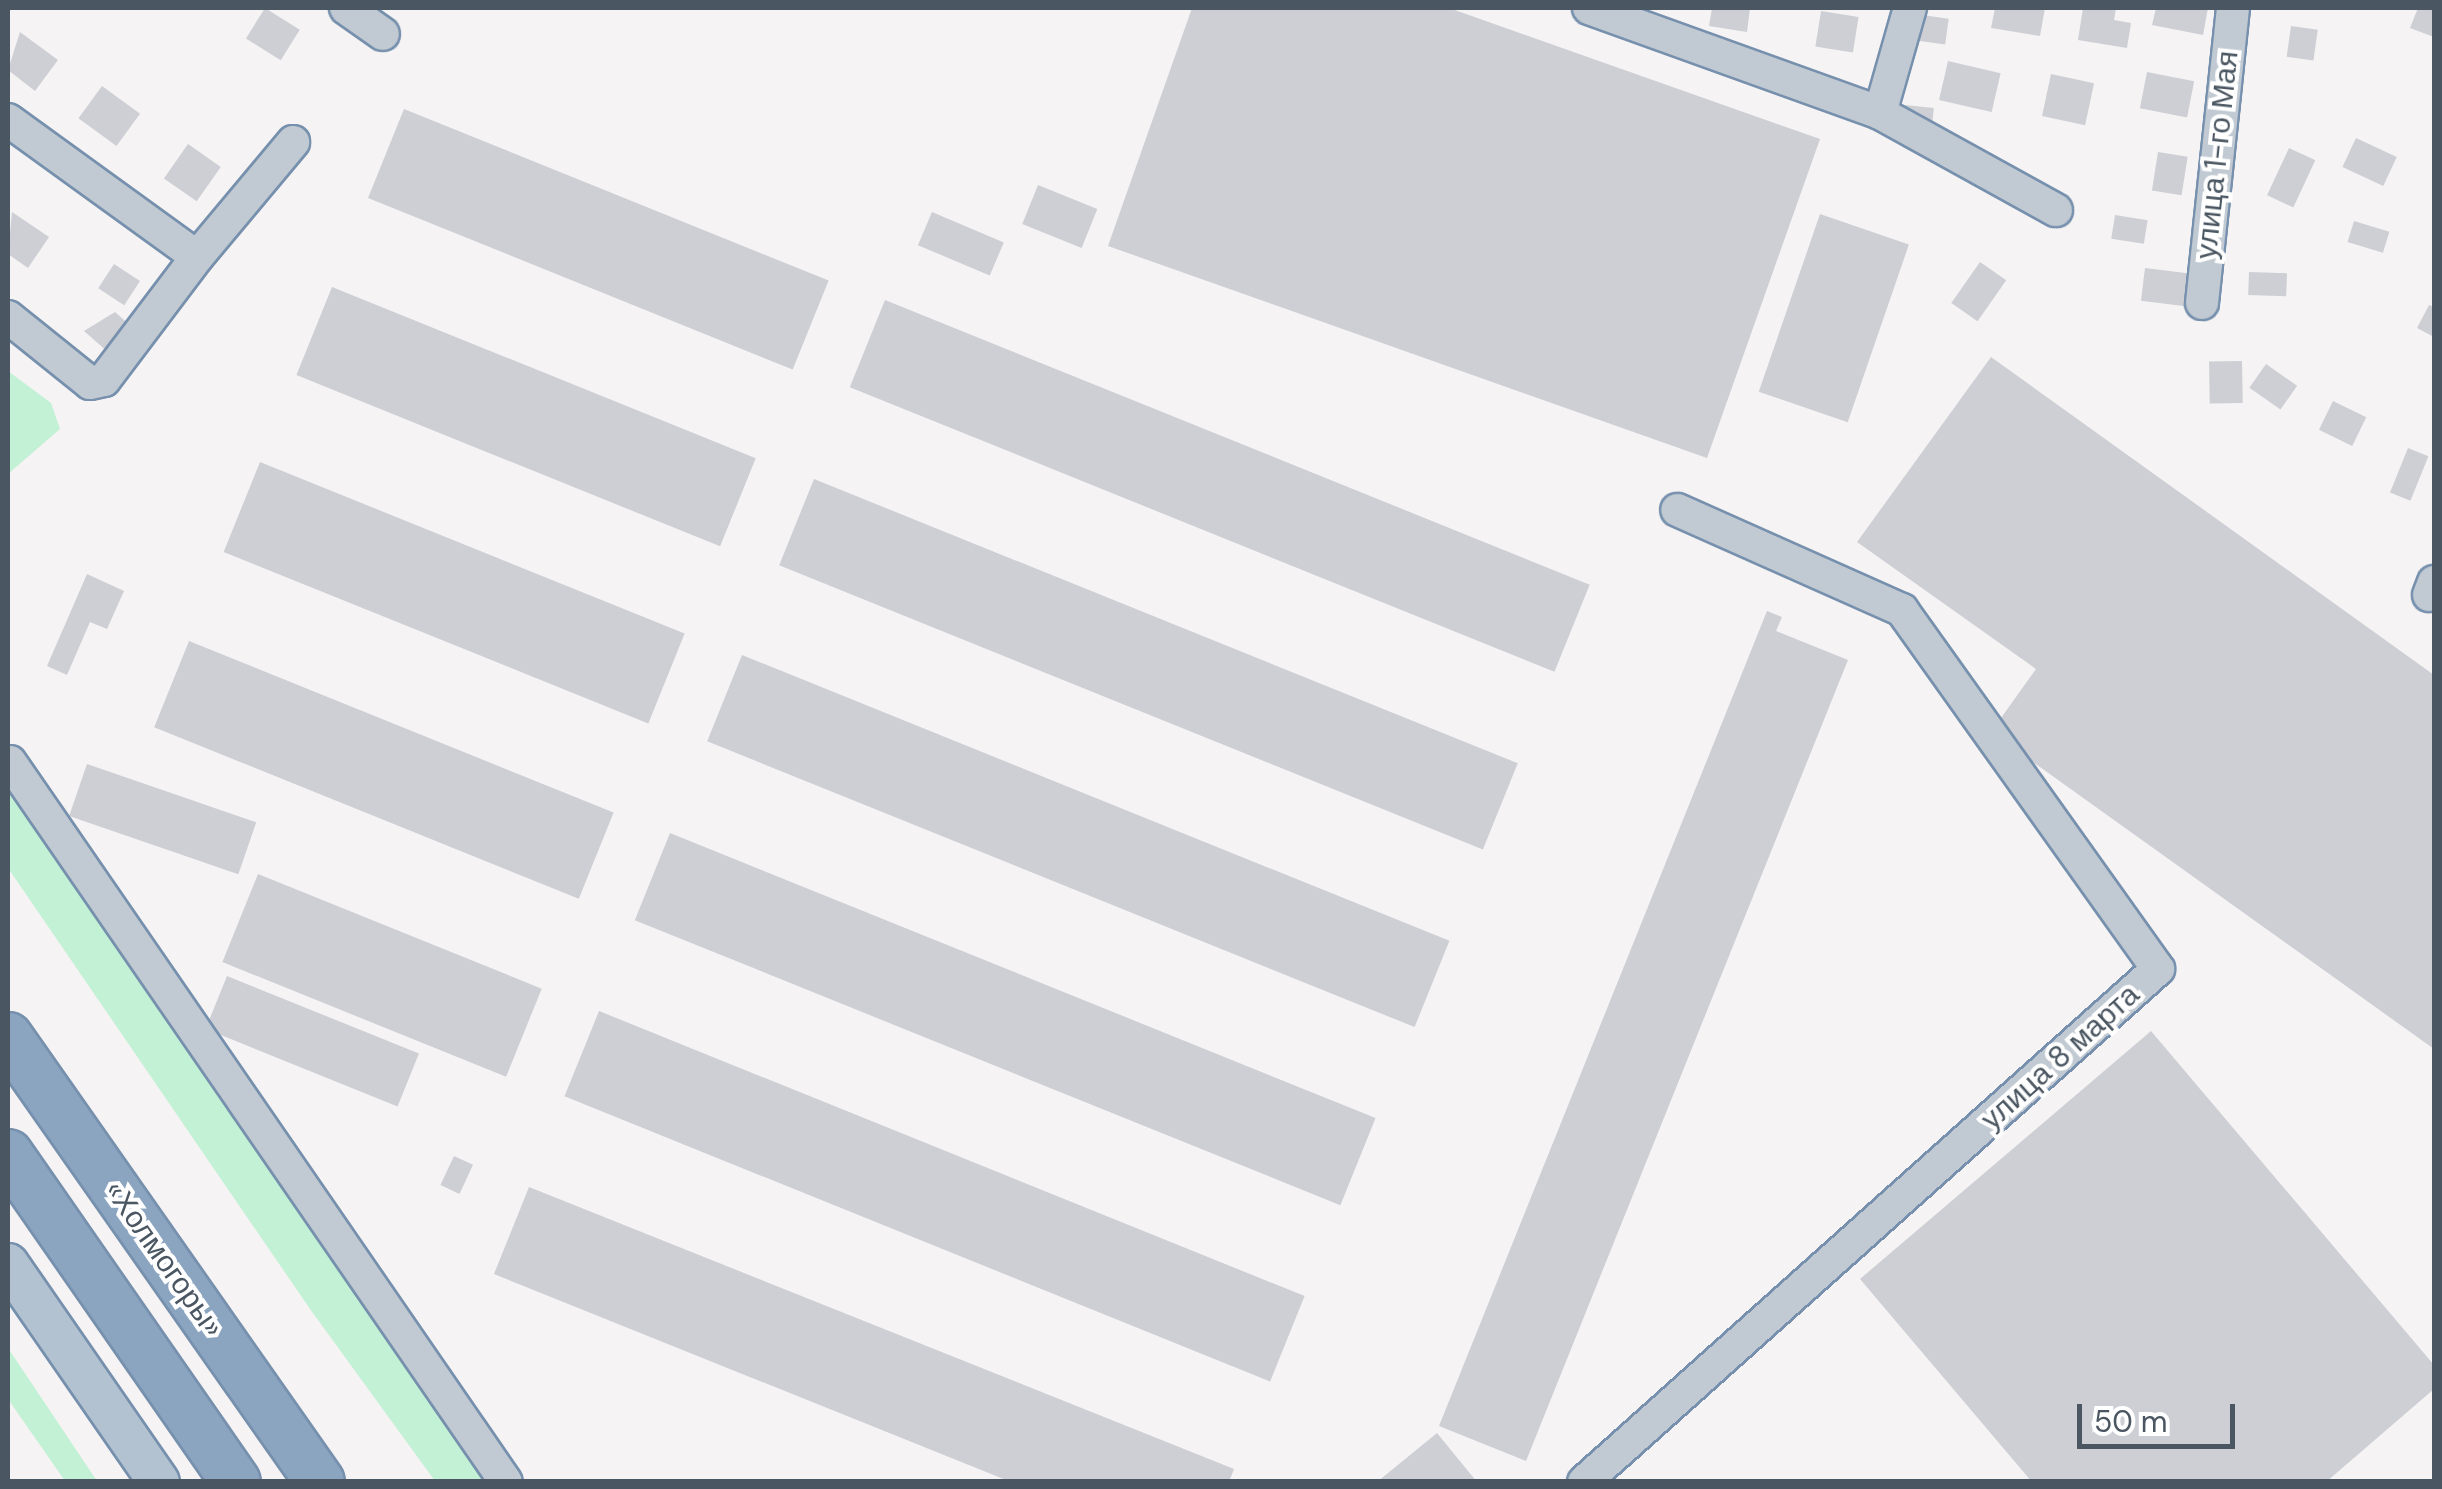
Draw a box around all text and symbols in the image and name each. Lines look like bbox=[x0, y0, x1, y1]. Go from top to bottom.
street label: улица 1-го Мая bbox=[2188, 49, 2246, 261]
street label: улица 8 марта bbox=[1974, 977, 2146, 1137]
street label: «Холмогоры» bbox=[97, 1174, 231, 1344]
scale bar bbox=[2082, 1384, 2240, 1446]
text: 50 m bbox=[2094, 1402, 2168, 1441]

